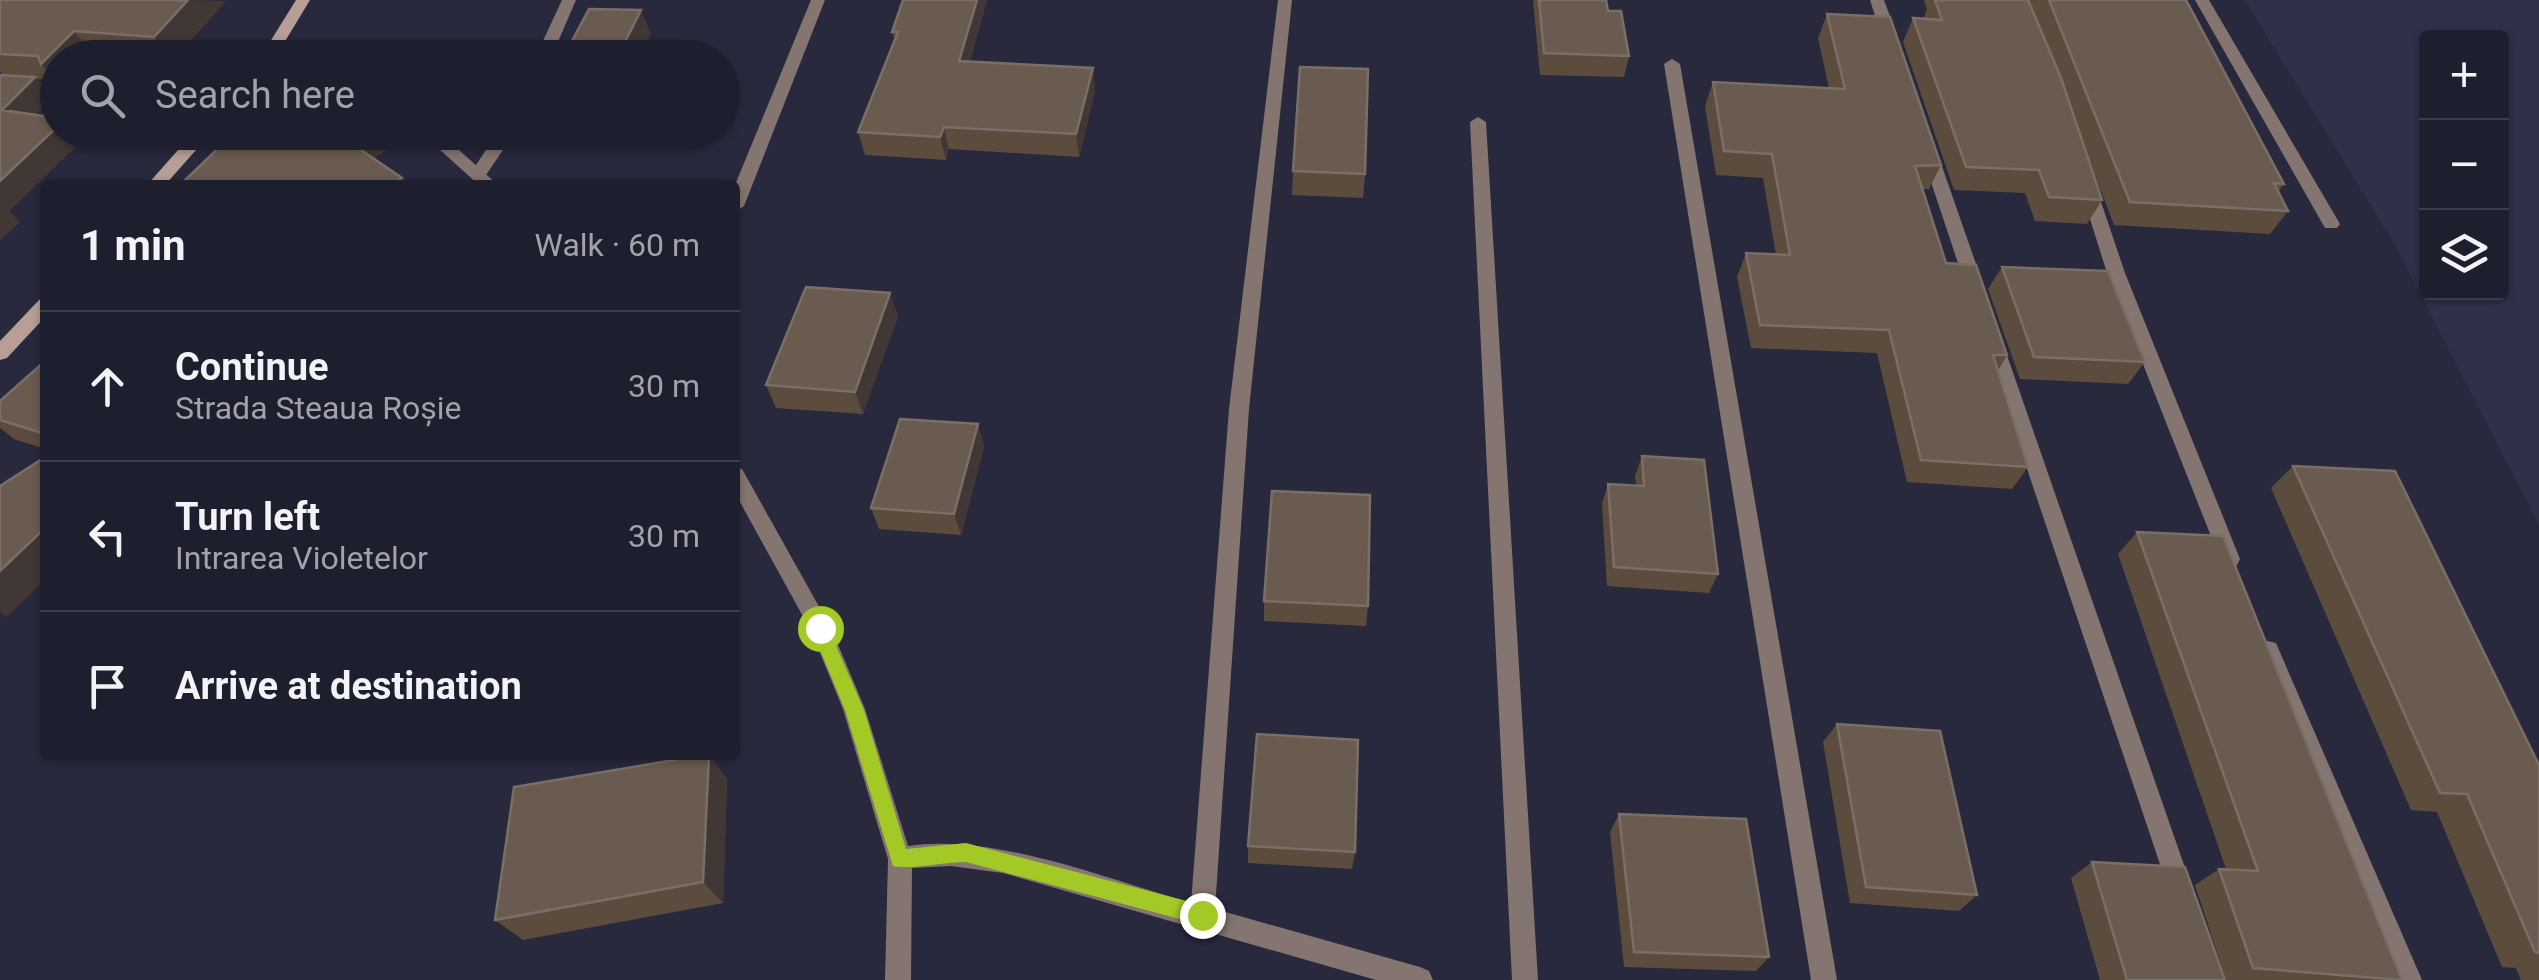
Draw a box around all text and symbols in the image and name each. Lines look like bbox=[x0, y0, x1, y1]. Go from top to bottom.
map controls bbox=[2419, 30, 2509, 300]
button: + bbox=[2419, 30, 2509, 120]
search box bbox=[40, 40, 740, 150]
icon: search bbox=[75, 68, 130, 123]
text: Search here bbox=[155, 73, 355, 117]
button: − bbox=[2419, 120, 2509, 210]
button: layers bbox=[2419, 210, 2509, 300]
text: 1 min bbox=[80, 221, 186, 270]
text: Walk · 60 m bbox=[535, 226, 700, 264]
text: Continue bbox=[175, 345, 329, 389]
icon: ahead bbox=[80, 359, 135, 414]
text: 30 m bbox=[628, 367, 700, 405]
text: Strada Steaua Roșie bbox=[175, 389, 462, 427]
text: Turn left bbox=[175, 495, 320, 539]
icon: left bbox=[80, 509, 135, 564]
text: 30 m bbox=[628, 517, 700, 555]
text: Intrarea Violetelor bbox=[175, 539, 428, 577]
route start bbox=[798, 606, 844, 652]
icon: arrive bbox=[80, 659, 135, 714]
text: Arrive at destination bbox=[175, 664, 522, 708]
route end bbox=[1180, 893, 1226, 939]

